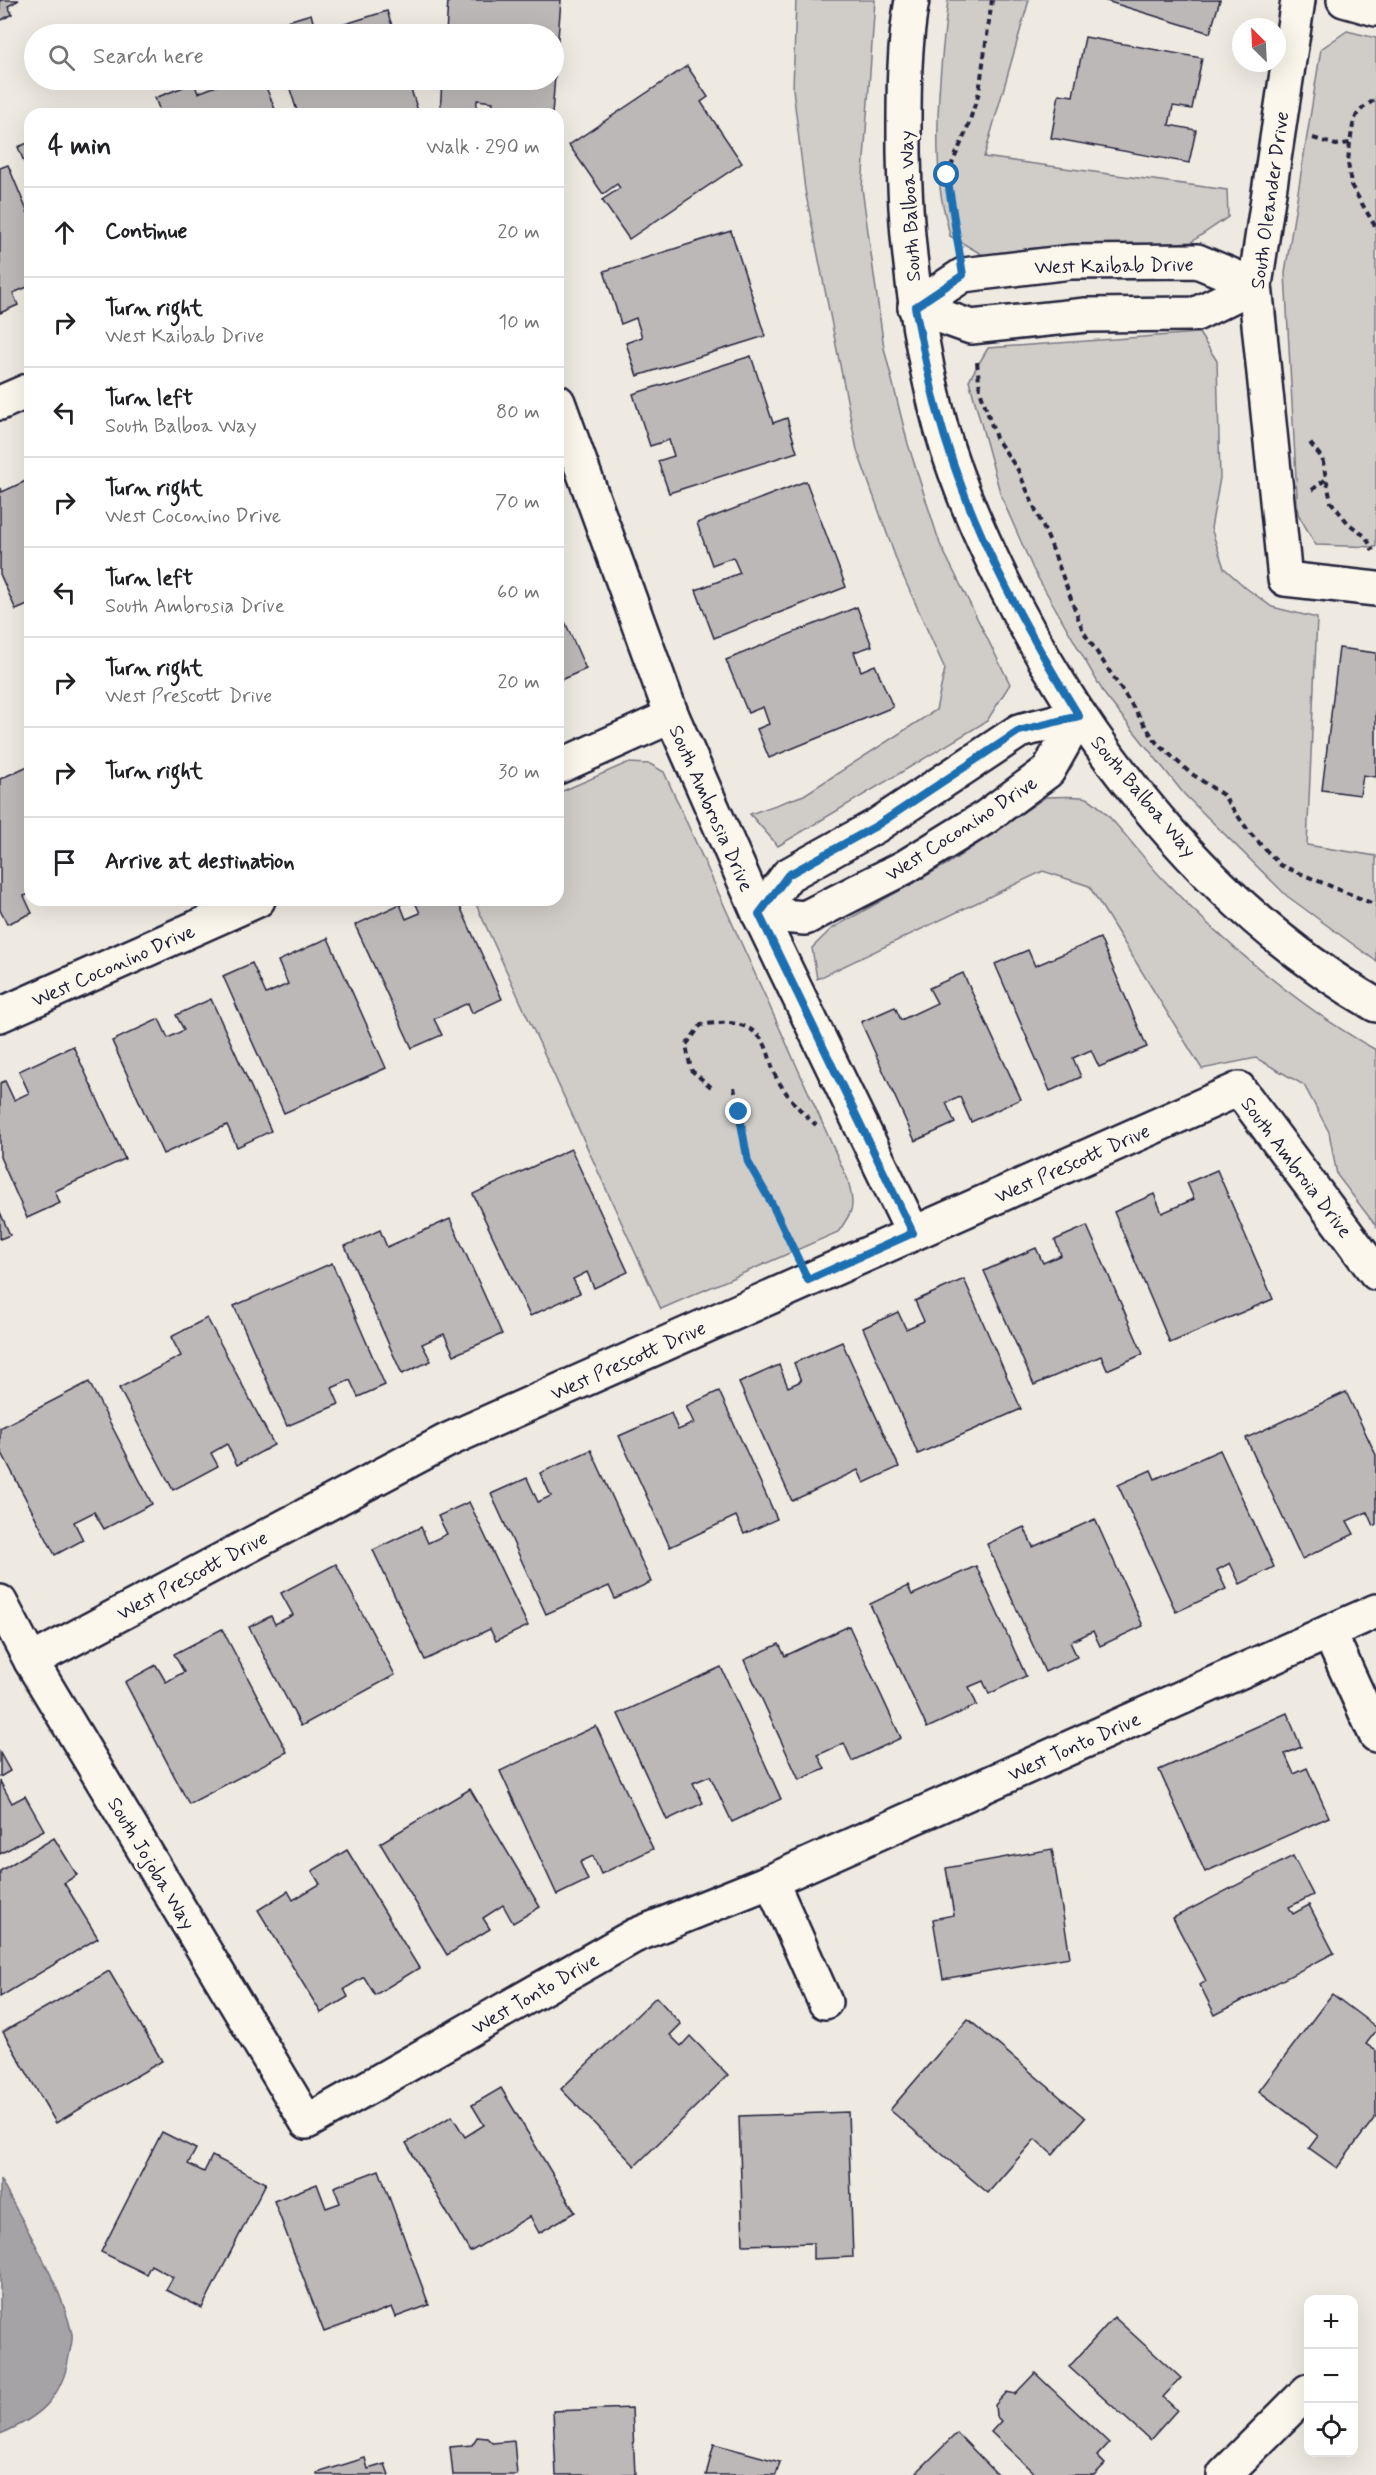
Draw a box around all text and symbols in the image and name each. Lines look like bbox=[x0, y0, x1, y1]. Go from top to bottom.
north arrow bbox=[1232, 18, 1286, 72]
search box bbox=[24, 24, 564, 90]
icon: search bbox=[45, 41, 78, 74]
text: Search here bbox=[93, 43, 204, 71]
street label: South Oleander Drive bbox=[1245, 110, 1296, 291]
text: 4 min bbox=[48, 130, 111, 164]
street label: South Balboa Way bbox=[893, 130, 928, 282]
text: Walk · 290 m bbox=[426, 134, 540, 161]
route start bbox=[933, 161, 959, 187]
icon: ahead bbox=[48, 216, 81, 249]
text: Continue bbox=[105, 218, 187, 246]
text: 20 m bbox=[497, 219, 540, 246]
street label: West Kaibab Drive bbox=[1034, 252, 1194, 281]
text: Turn right bbox=[105, 295, 203, 323]
icon: right bbox=[48, 306, 81, 339]
text: 10 m bbox=[498, 309, 540, 336]
text: West Kaibab Drive bbox=[105, 323, 264, 350]
text: Turn left bbox=[105, 385, 193, 413]
icon: left bbox=[48, 396, 81, 429]
text: 80 m bbox=[496, 399, 540, 426]
text: South Balboa Way bbox=[105, 413, 257, 440]
text: Turn right bbox=[105, 475, 203, 503]
icon: right bbox=[48, 486, 81, 519]
text: 70 m bbox=[495, 489, 540, 516]
text: West Coconino Drive bbox=[105, 503, 281, 530]
text: Turn left bbox=[105, 565, 193, 593]
icon: left bbox=[48, 576, 81, 609]
text: 60 m bbox=[497, 579, 540, 606]
text: South Ambrosia Drive bbox=[105, 593, 285, 620]
text: Turn right bbox=[105, 655, 203, 683]
icon: right bbox=[48, 666, 81, 699]
text: 20 m bbox=[497, 669, 540, 696]
text: West Prescott Drive bbox=[105, 683, 272, 710]
street label: South Ambrosia Drive bbox=[662, 721, 760, 896]
street label: South Balboa Way bbox=[1084, 730, 1202, 864]
icon: right bbox=[48, 756, 81, 789]
text: Turn right bbox=[105, 758, 203, 786]
text: 30 m bbox=[498, 759, 540, 786]
street label: West Coconino Drive bbox=[881, 770, 1043, 889]
icon: arrive bbox=[48, 846, 81, 879]
text: Arrive at destination bbox=[105, 848, 295, 876]
street label: West Coconino Drive bbox=[28, 918, 200, 1015]
street label: South Ambroia Drive bbox=[1234, 1092, 1358, 1244]
route end bbox=[725, 1098, 751, 1124]
street label: West Prescott Drive bbox=[991, 1118, 1155, 1211]
street label: West Prescott Drive bbox=[547, 1315, 711, 1408]
street label: West Prescott Drive bbox=[112, 1525, 273, 1628]
street label: West Tonto Drive bbox=[1004, 1706, 1145, 1789]
street label: South Jojoba Way bbox=[100, 1792, 201, 1935]
street label: West Tonto Drive bbox=[467, 1947, 604, 2042]
map controls bbox=[1304, 2295, 1358, 2457]
button: + bbox=[1304, 2295, 1358, 2349]
button: − bbox=[1304, 2349, 1358, 2403]
button: locate bbox=[1304, 2403, 1358, 2457]

